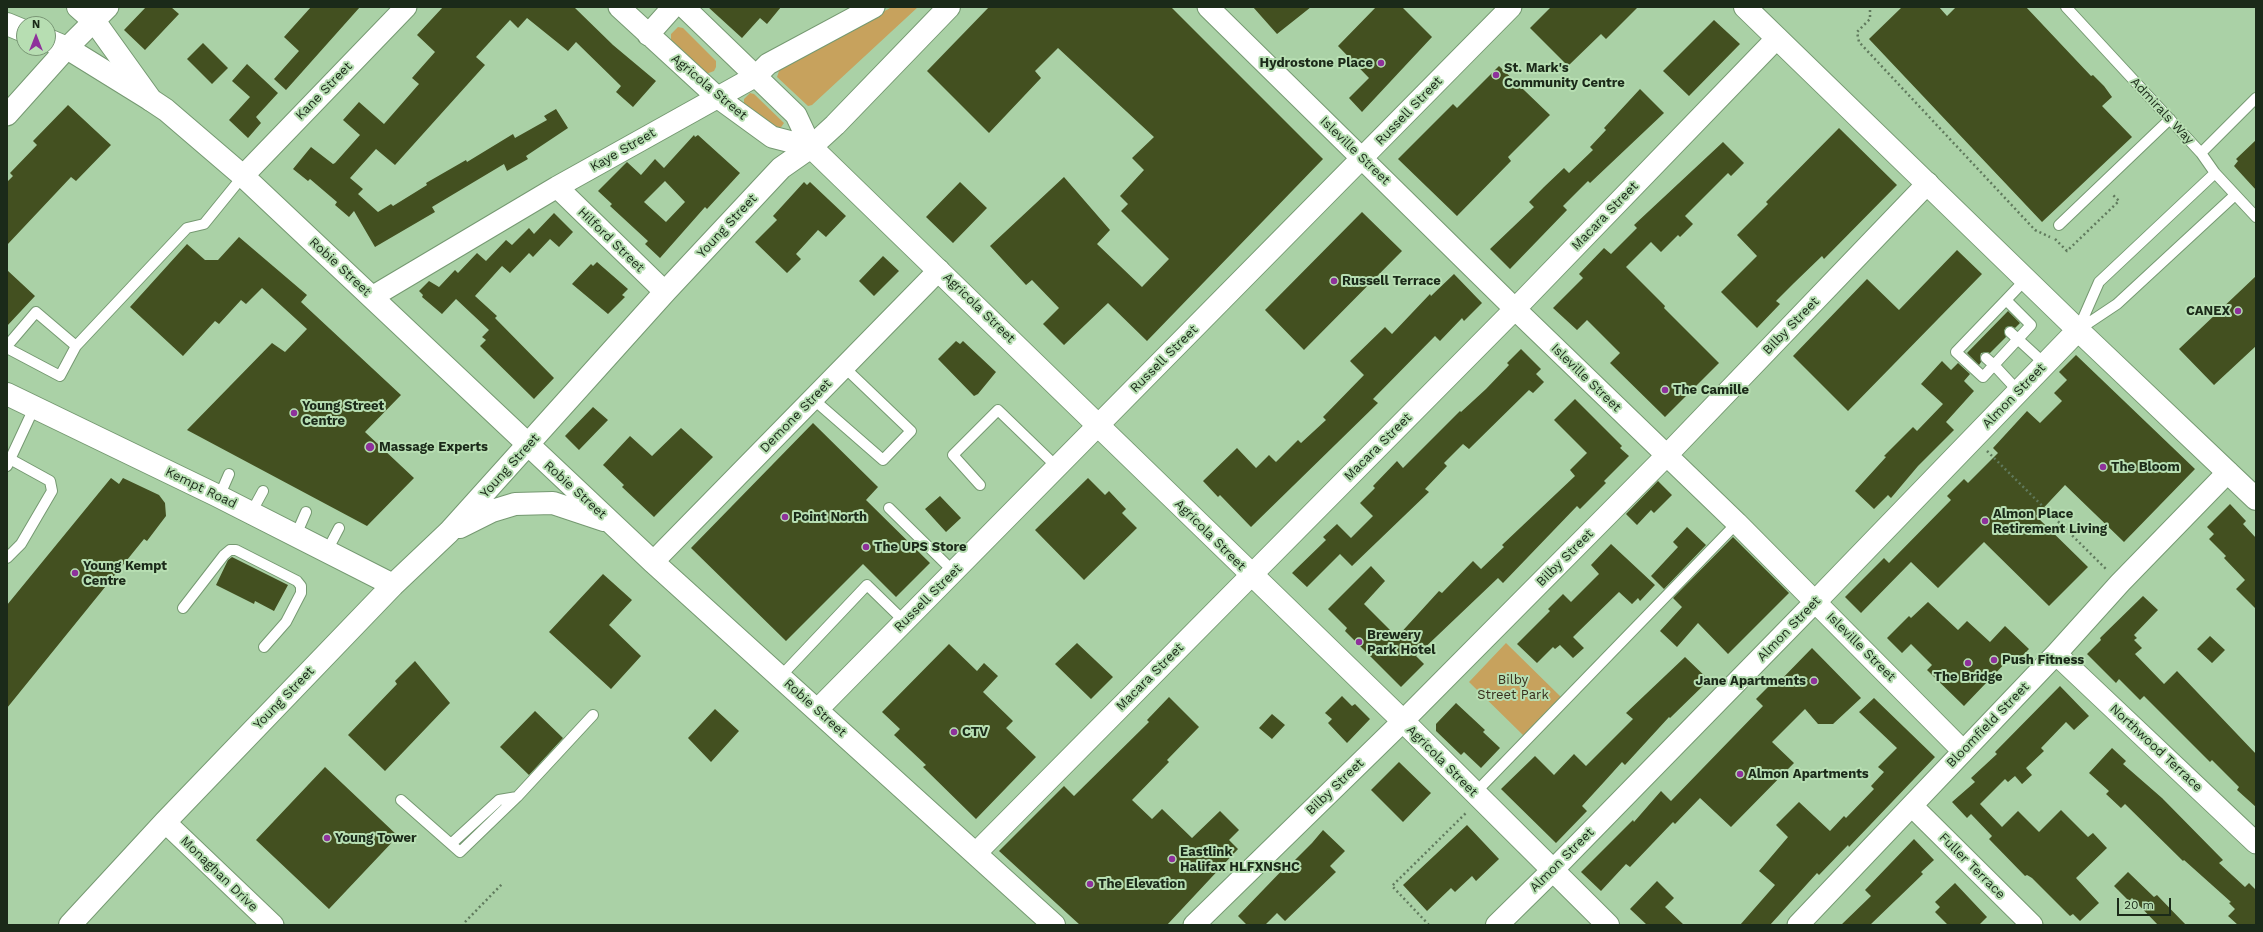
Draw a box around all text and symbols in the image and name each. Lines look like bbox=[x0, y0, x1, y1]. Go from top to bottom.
north arrow bbox=[16, 16, 56, 56]
text: N bbox=[32, 18, 40, 31]
street label: Agricola Street bbox=[668, 51, 750, 123]
place label: Hydrostone Place bbox=[1260, 55, 1373, 71]
marker: Hydrostone Place bbox=[1376, 58, 1386, 68]
street label: Kane Street bbox=[292, 59, 356, 123]
place label: St. Mark's Community Centre bbox=[1504, 60, 1625, 91]
marker: St. Mark's Community Centre bbox=[1491, 70, 1501, 80]
street label: Russell Street bbox=[1372, 73, 1446, 149]
street label: Admirals Way bbox=[2127, 74, 2197, 148]
street label: Isleville Street bbox=[1317, 114, 1393, 188]
street label: Kaye Street bbox=[587, 125, 659, 175]
street label: Macara Street bbox=[1568, 179, 1642, 253]
street label: Young Street bbox=[694, 191, 760, 261]
street label: Hilford Street bbox=[574, 204, 648, 276]
street label: Robie Street bbox=[306, 234, 374, 300]
street label: Agricola Street bbox=[940, 270, 1018, 346]
place label: Russell Terrace bbox=[1342, 273, 1441, 289]
marker: Russell Terrace bbox=[1329, 276, 1339, 286]
street label: Bilby Street bbox=[1760, 294, 1822, 358]
place label: CANEX bbox=[2186, 303, 2230, 319]
marker: CANEX bbox=[2233, 306, 2243, 316]
street label: Russell Street bbox=[1127, 322, 1201, 396]
street label: Isleville Street bbox=[1548, 341, 1624, 415]
street label: Almon Street bbox=[1979, 360, 2049, 432]
street label: Demone Street bbox=[757, 376, 835, 456]
place label: The Camille bbox=[1673, 382, 1749, 398]
marker: The Camille bbox=[1660, 385, 1670, 395]
place label: Young Street Centre bbox=[302, 398, 384, 429]
marker: Young Street Centre bbox=[289, 408, 299, 418]
street label: Macara Street bbox=[1341, 410, 1415, 484]
street label: Young Street bbox=[477, 431, 543, 501]
place label: Massage Experts bbox=[379, 439, 488, 455]
marker: Massage Experts bbox=[364, 441, 376, 453]
street label: Robie Street bbox=[540, 458, 610, 522]
place label: The Bloom bbox=[2111, 459, 2180, 475]
marker: The Bloom bbox=[2098, 462, 2108, 472]
street label: Kempt Road bbox=[163, 464, 239, 512]
street label: Agricola Street bbox=[1171, 496, 1249, 574]
place label: Almon Place Retirement Living bbox=[1993, 506, 2107, 537]
place label: Point North bbox=[793, 509, 867, 525]
marker: Point North bbox=[780, 512, 790, 522]
marker: Almon Place Retirement Living bbox=[1980, 516, 1990, 526]
street label: Bilby Street bbox=[1533, 526, 1597, 590]
place label: The UPS Store bbox=[874, 539, 967, 555]
marker: The UPS Store bbox=[861, 542, 871, 552]
place label: Young Kempt Centre bbox=[83, 558, 167, 589]
street label: Russell Street bbox=[891, 561, 965, 635]
marker: Young Kempt Centre bbox=[70, 568, 80, 578]
street label: Almon Street bbox=[1754, 593, 1824, 665]
street label: Isleville Street bbox=[1823, 609, 1899, 685]
place label: Brewery Park Hotel bbox=[1367, 627, 1435, 658]
marker: Brewery Park Hotel bbox=[1354, 637, 1364, 647]
street label: Macara Street bbox=[1113, 640, 1187, 714]
place label: Push Fitness bbox=[2002, 652, 2084, 668]
marker: Push Fitness bbox=[1989, 655, 1999, 665]
marker: The Bridge bbox=[1963, 658, 1973, 668]
street label: Young Street bbox=[250, 664, 318, 732]
place label: The Bridge bbox=[1934, 669, 2002, 685]
park label: Bilby Street Park bbox=[1477, 672, 1549, 703]
place label: Jane Apartments bbox=[1695, 673, 1806, 689]
street label: Robie Street bbox=[780, 676, 850, 740]
marker: Jane Apartments bbox=[1809, 676, 1819, 686]
street label: Bloomfield Street bbox=[1943, 679, 2033, 771]
street label: Northwood Terrace bbox=[2106, 701, 2206, 795]
street label: Agricola Street bbox=[1403, 722, 1481, 800]
place label: CTV bbox=[962, 724, 988, 740]
marker: CTV bbox=[949, 727, 959, 737]
street label: Bilby Street bbox=[1303, 756, 1367, 818]
place label: Almon Apartments bbox=[1748, 766, 1869, 782]
marker: Almon Apartments bbox=[1735, 769, 1745, 779]
street label: Almon Street bbox=[1527, 825, 1597, 895]
place label: Young Tower bbox=[335, 830, 417, 846]
street label: Fuller Terrace bbox=[1936, 830, 2008, 902]
street label: Monaghan Drive bbox=[177, 833, 261, 915]
marker: Young Tower bbox=[322, 833, 332, 843]
place label: Eastlink Halifax HLFXNSHC bbox=[1180, 844, 1300, 875]
marker: Eastlink Halifax HLFXNSHC bbox=[1167, 854, 1177, 864]
place label: The Elevation bbox=[1098, 876, 1185, 892]
marker: The Elevation bbox=[1085, 879, 1095, 889]
scale bar bbox=[2119, 890, 2173, 916]
text: 20 m bbox=[2124, 898, 2154, 912]

